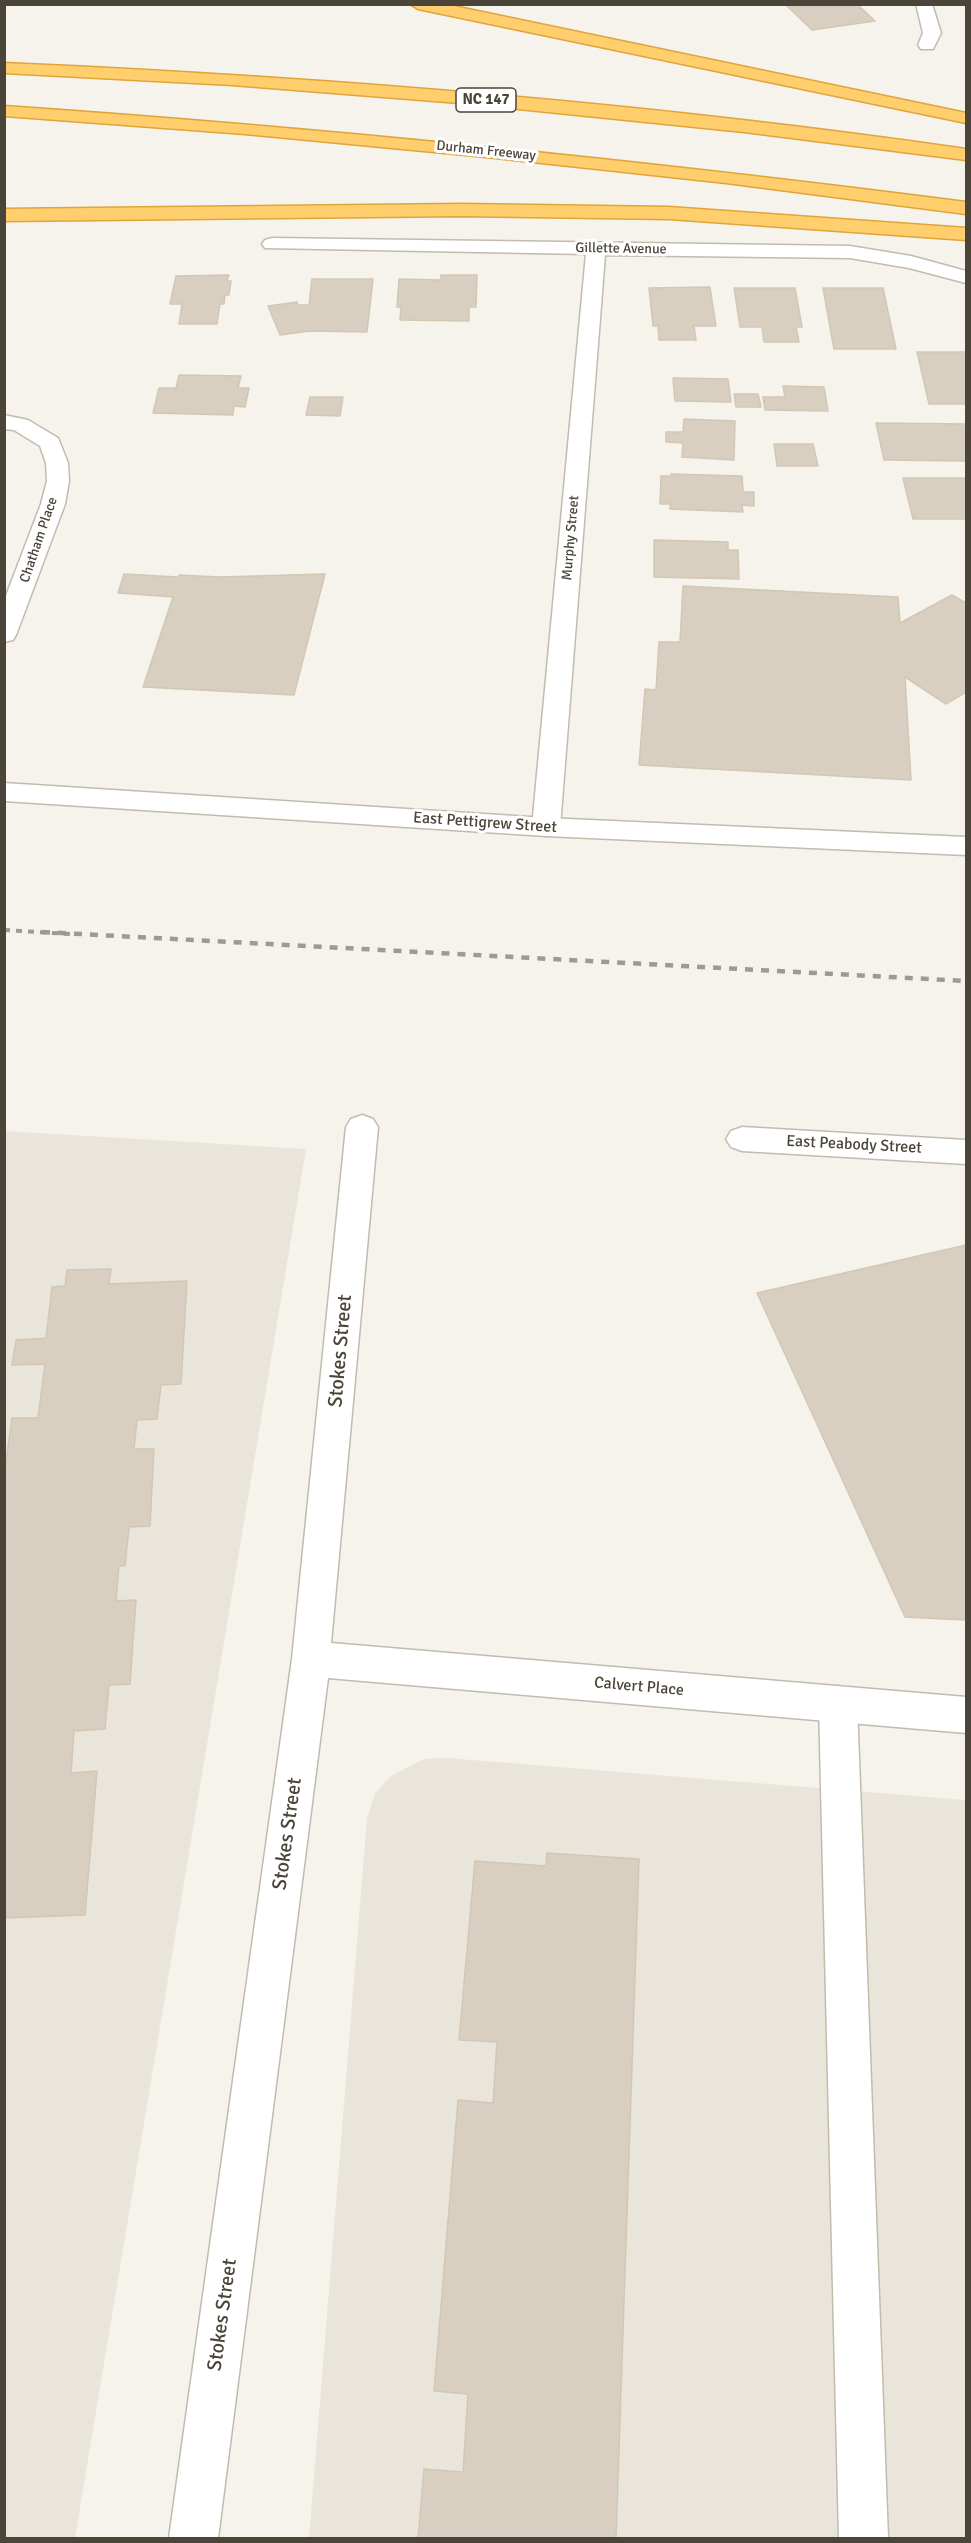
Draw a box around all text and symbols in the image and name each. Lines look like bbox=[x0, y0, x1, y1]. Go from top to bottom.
road number: NC 147 bbox=[456, 88, 516, 112]
street label: Durham Freeway bbox=[435, 137, 537, 165]
street label: Gillette Avenue bbox=[575, 240, 667, 258]
street label: Chatham Place bbox=[16, 495, 62, 585]
street label: Murphy Street bbox=[559, 495, 583, 581]
street label: East Pettigrew Street bbox=[412, 808, 558, 838]
street label: East Peabody Street bbox=[786, 1132, 922, 1158]
street label: Stokes Street bbox=[324, 1294, 358, 1408]
street label: Calvert Place bbox=[593, 1674, 685, 1700]
street label: Stokes Street bbox=[268, 1776, 308, 1892]
street label: Stokes Street bbox=[203, 2257, 243, 2373]

